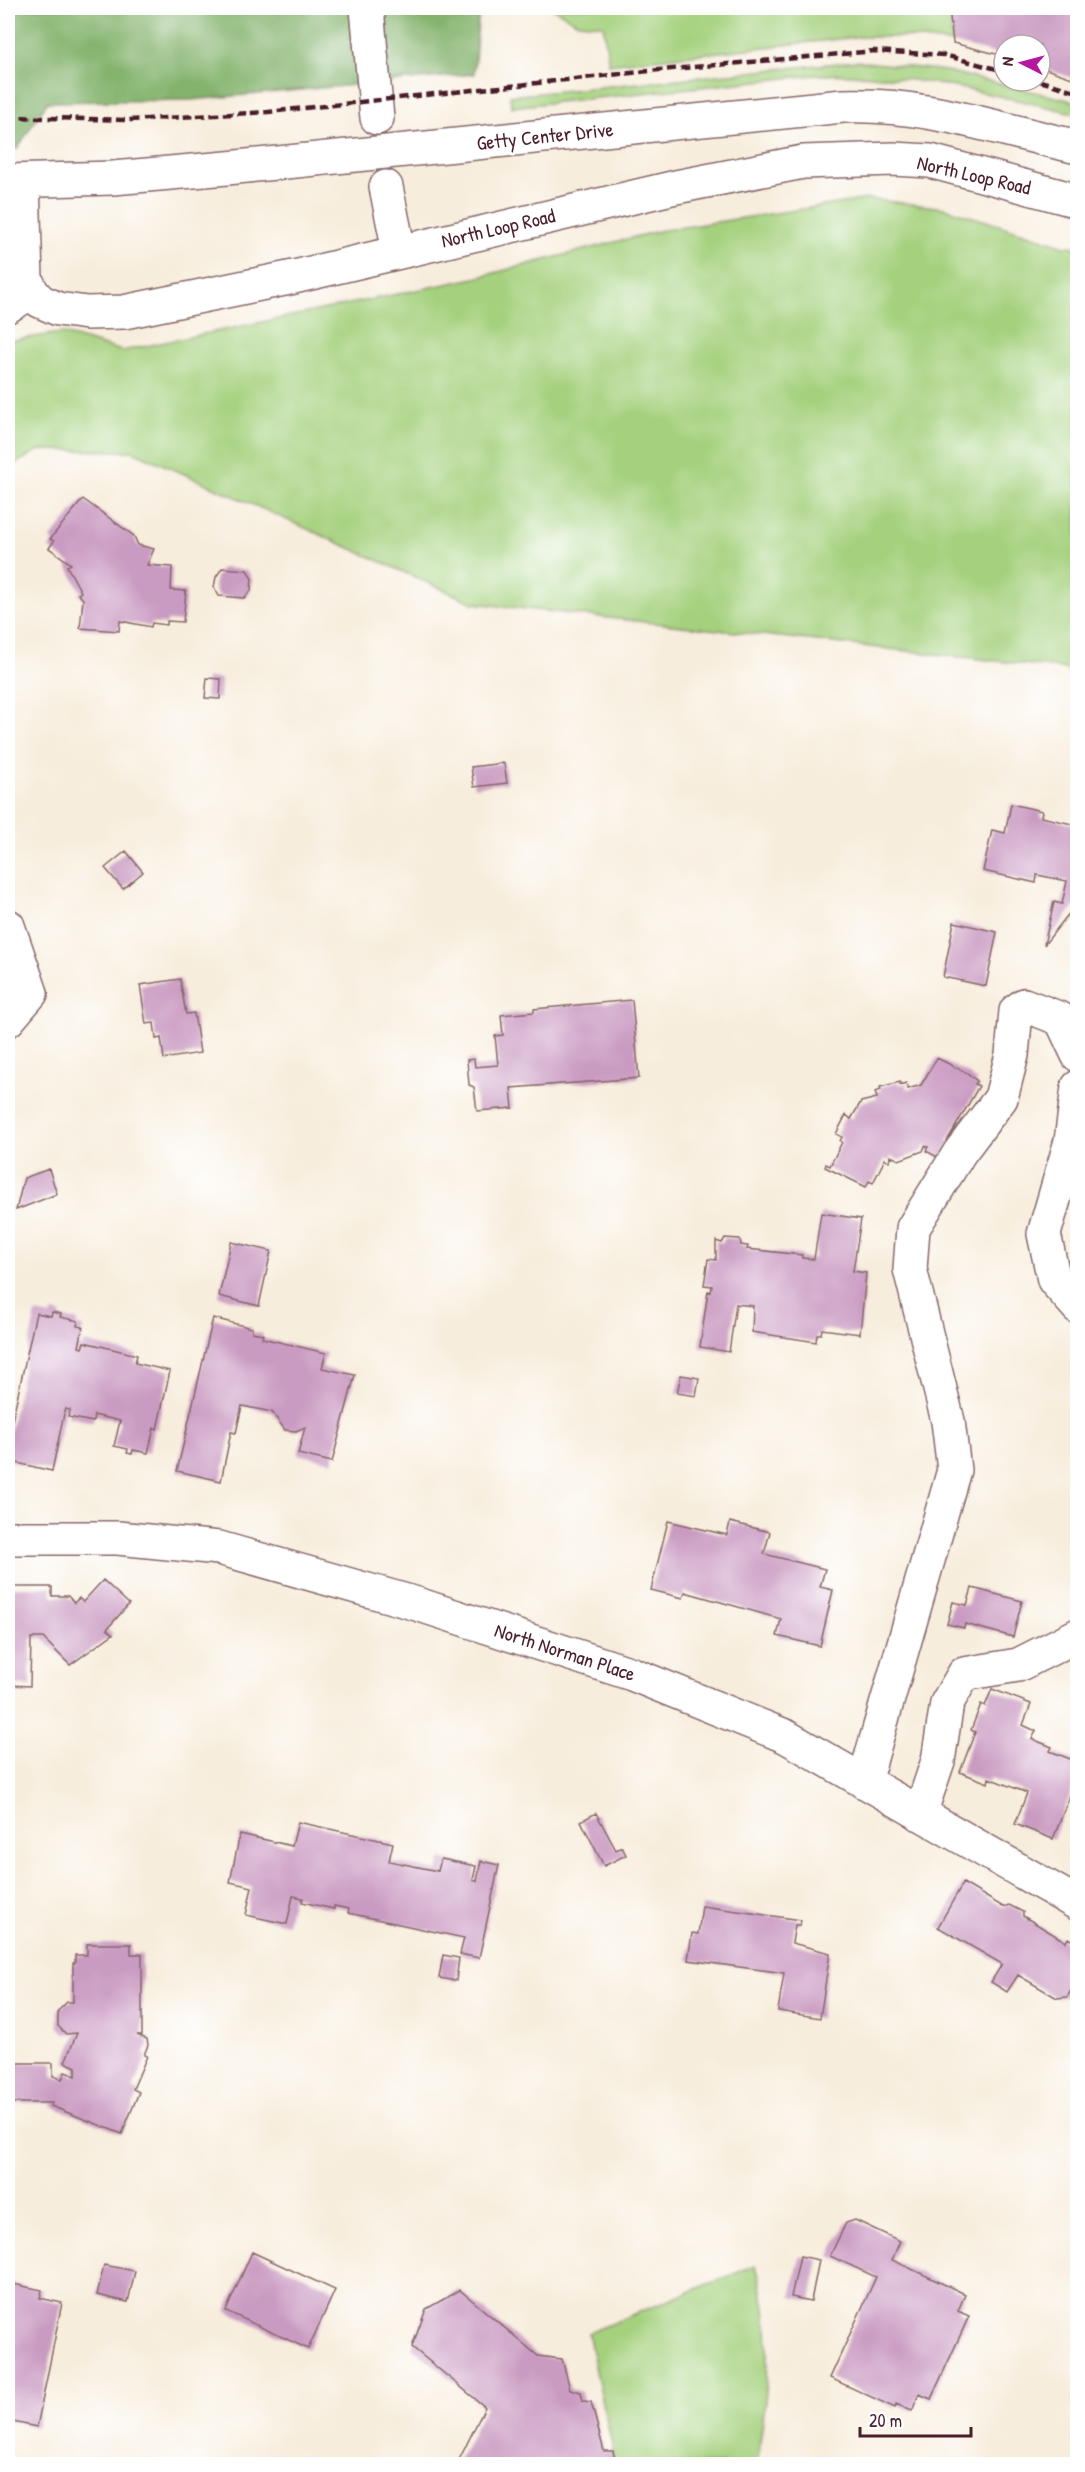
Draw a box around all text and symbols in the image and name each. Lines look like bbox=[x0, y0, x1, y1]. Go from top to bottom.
north arrow bbox=[992, 33, 1052, 93]
text: N bbox=[996, 56, 1019, 67]
street label: Getty Center Drive bbox=[475, 115, 615, 156]
street label: North Loop Road bbox=[915, 148, 1034, 201]
street label: North Loop Road bbox=[438, 201, 558, 254]
street label: North Norman Place bbox=[491, 1616, 639, 1687]
scale bar bbox=[860, 2400, 971, 2438]
text: 20 m bbox=[869, 2408, 902, 2433]

